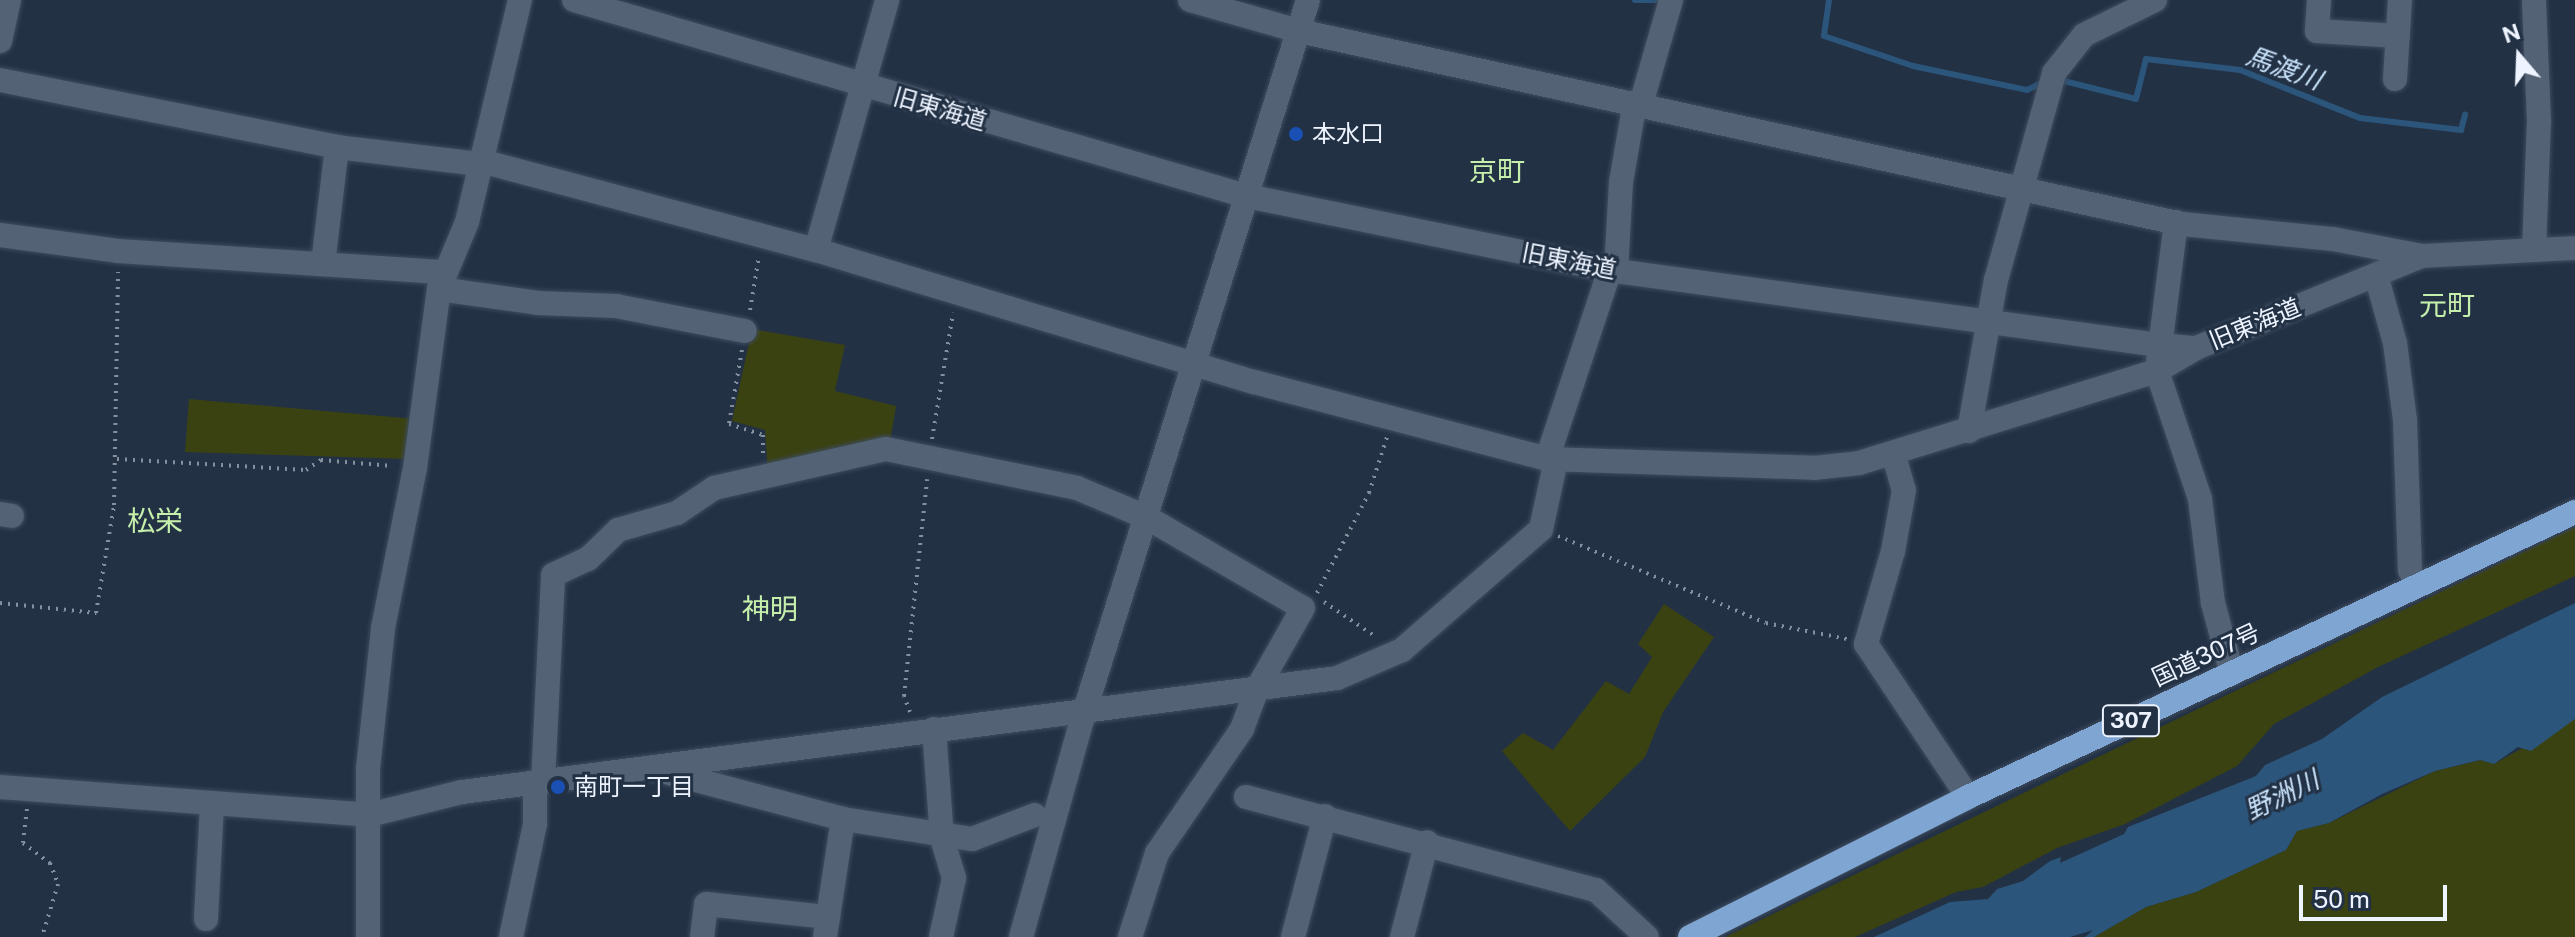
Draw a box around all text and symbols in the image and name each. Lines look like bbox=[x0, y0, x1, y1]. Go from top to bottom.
north arrow bbox=[2479, 16, 2559, 96]
text: N bbox=[2499, 18, 2524, 48]
water label: 馬渡川 bbox=[2242, 40, 2326, 96]
street label: 旧東海道 bbox=[890, 82, 990, 136]
place label: 本水口 bbox=[1312, 120, 1384, 148]
marker: 本水口 bbox=[1287, 125, 1305, 143]
district label: 京町 bbox=[1469, 154, 1525, 188]
street label: 旧東海道 bbox=[1519, 238, 1619, 284]
district label: 元町 bbox=[2419, 288, 2475, 322]
street label: 旧東海道 bbox=[2205, 293, 2305, 355]
district label: 松栄 bbox=[127, 504, 183, 538]
district label: 神明 bbox=[742, 592, 798, 626]
street label: 国道307号 bbox=[2148, 618, 2264, 692]
road number: 307 bbox=[2101, 703, 2161, 739]
water label: 野洲川 bbox=[2240, 764, 2324, 826]
place label: 南町一丁目 bbox=[574, 773, 694, 801]
marker: 南町一丁目 bbox=[549, 778, 567, 796]
scale bar bbox=[2303, 869, 2451, 919]
text: 50 m bbox=[2313, 885, 2370, 913]

